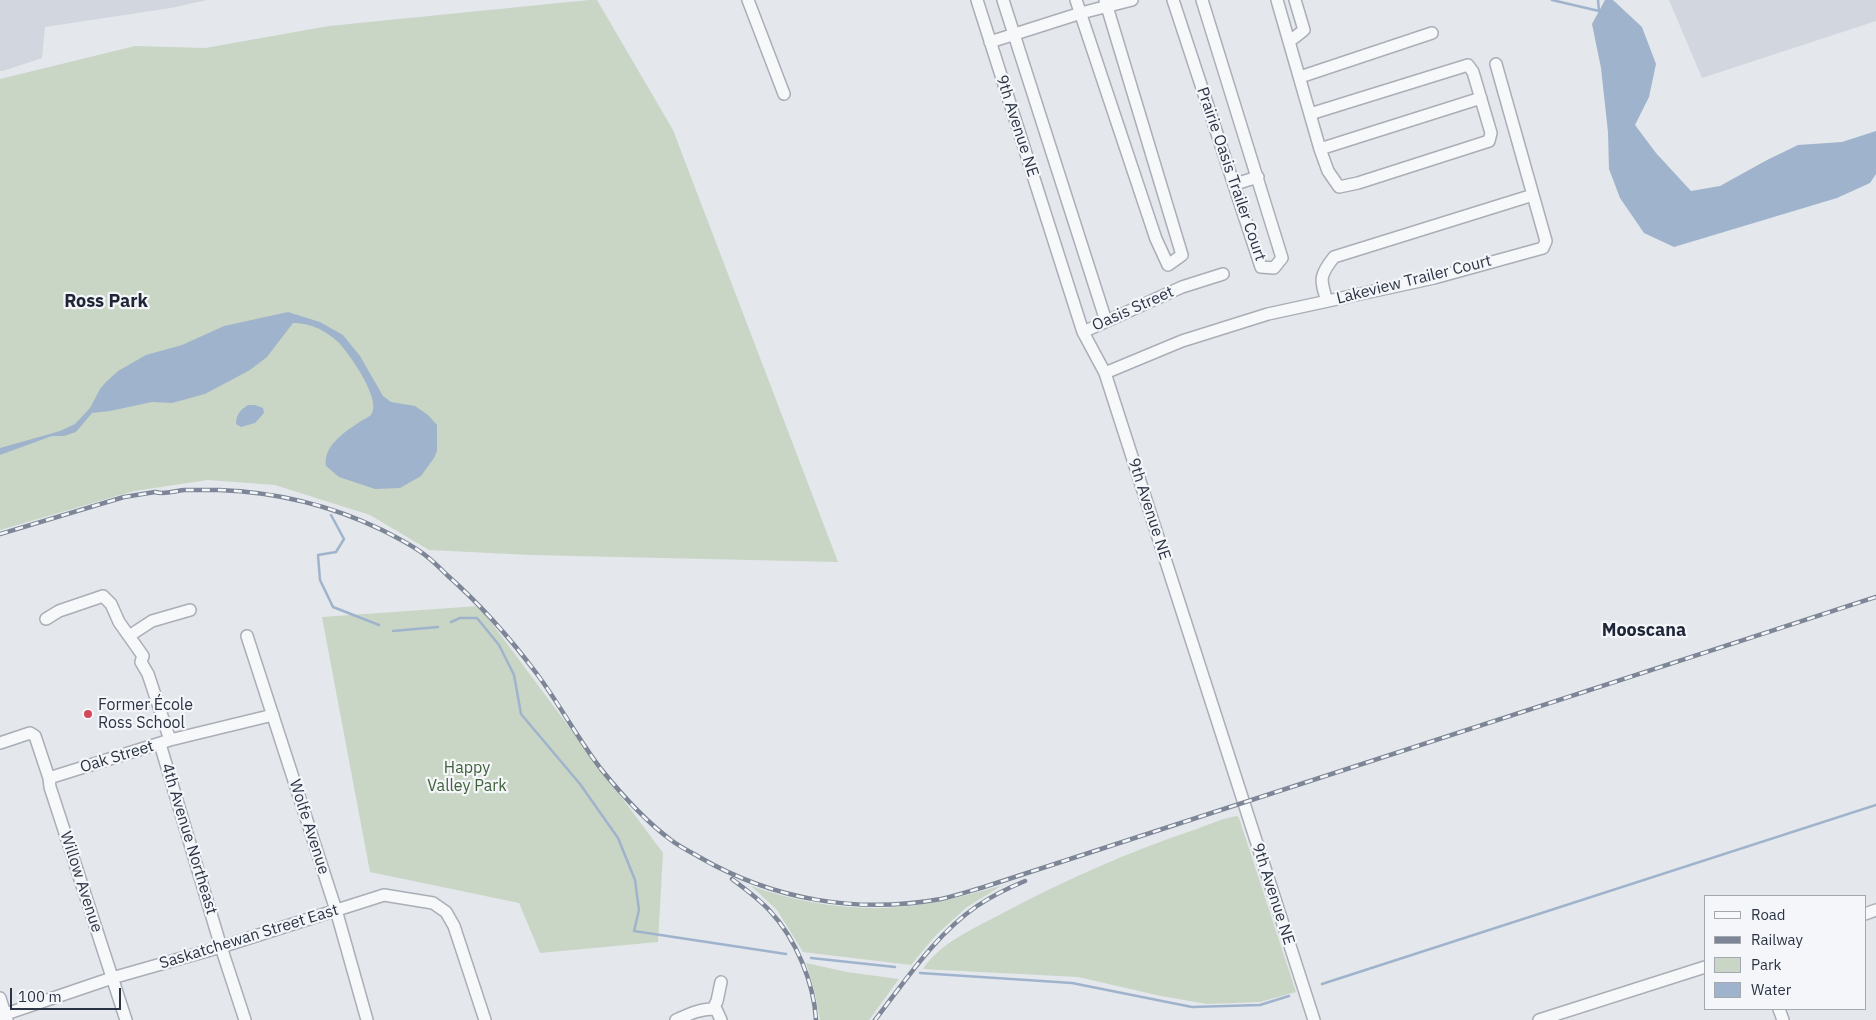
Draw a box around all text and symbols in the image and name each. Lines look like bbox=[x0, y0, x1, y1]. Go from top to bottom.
street label: 9th Avenue NE bbox=[992, 73, 1042, 179]
street label: Prairie Oasis Trailer Court bbox=[1192, 85, 1270, 263]
street label: Lakeview Trailer Court bbox=[1334, 251, 1494, 309]
street label: Oasis Street bbox=[1089, 283, 1177, 335]
district label: Ross Park bbox=[64, 291, 148, 313]
street label: 9th Avenue NE bbox=[1124, 456, 1174, 562]
district label: Mooscana bbox=[1602, 620, 1686, 642]
place label: Former École Ross School bbox=[98, 695, 193, 733]
marker: Former École Ross School bbox=[82, 708, 94, 720]
street label: Oak Street bbox=[78, 737, 156, 777]
park label: Happy Valley Park bbox=[427, 758, 507, 796]
street label: 4th Avenue Northeast bbox=[157, 761, 221, 917]
street label: Wolfe Avenue bbox=[285, 777, 333, 877]
street label: Willow Avenue bbox=[56, 829, 106, 935]
street label: 9th Avenue NE bbox=[1248, 841, 1298, 947]
legend bbox=[1704, 895, 1866, 1010]
street label: Saskatchewan Street East bbox=[157, 901, 341, 973]
text: Road bbox=[1751, 905, 1786, 924]
text: Railway bbox=[1751, 930, 1803, 949]
text: Park bbox=[1751, 955, 1781, 974]
scale bar bbox=[12, 978, 124, 1010]
text: Water bbox=[1751, 980, 1791, 999]
text: 100 m bbox=[18, 987, 62, 1006]

